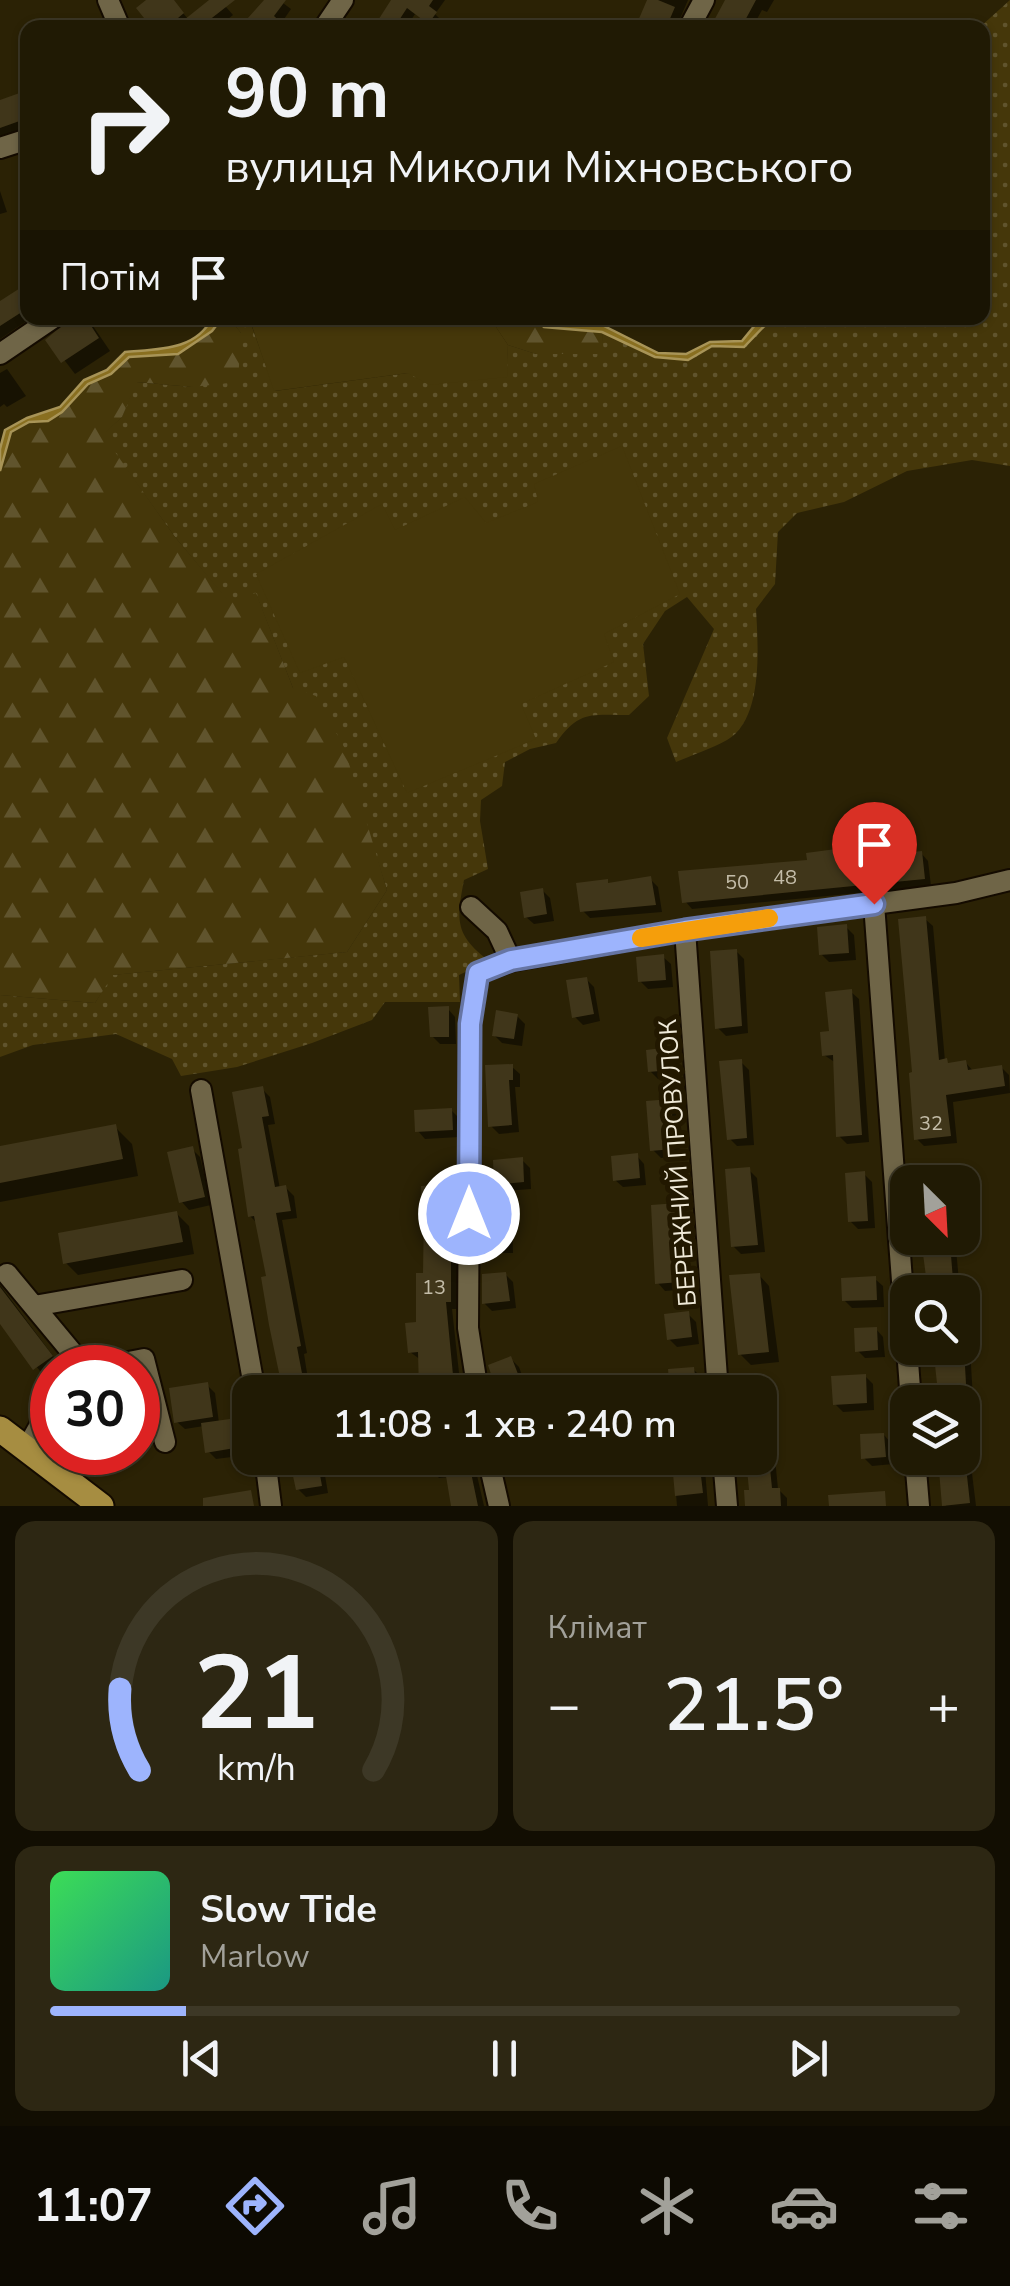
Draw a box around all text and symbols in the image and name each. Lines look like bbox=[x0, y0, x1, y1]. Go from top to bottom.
text: 90 m bbox=[225, 46, 389, 142]
icon: right bbox=[60, 60, 190, 190]
text: вулиця Миколи Міхновського bbox=[225, 137, 853, 198]
icon: arrive bbox=[181, 250, 236, 305]
text: Потім bbox=[60, 252, 161, 303]
pin bbox=[832, 802, 917, 905]
icon: arrive bbox=[847, 817, 902, 872]
house number: 48 bbox=[773, 864, 797, 891]
house number: 50 bbox=[725, 869, 749, 896]
street label: БЕРЕЖНИЙ ПРОВУЛОК bbox=[651, 1018, 705, 1308]
house number: 32 bbox=[919, 1110, 943, 1137]
position arrow bbox=[417, 1162, 521, 1266]
north arrow bbox=[890, 1165, 980, 1255]
map controls bbox=[890, 1165, 980, 1475]
house number: 13 bbox=[422, 1274, 446, 1301]
button: search bbox=[890, 1275, 980, 1365]
speed limit sign: 30 bbox=[30, 1345, 160, 1475]
button: layers bbox=[890, 1385, 980, 1475]
text: 11:08 · 1 хв · 240 m bbox=[332, 1399, 677, 1450]
text: Клімат bbox=[548, 1606, 647, 1649]
text: 21 bbox=[194, 1623, 319, 1765]
text: 21.5° bbox=[663, 1654, 844, 1756]
text: − bbox=[548, 1668, 581, 1743]
text: + bbox=[927, 1668, 960, 1743]
text: km/h bbox=[217, 1744, 296, 1793]
text: Slow Tide bbox=[200, 1884, 377, 1935]
text: Marlow bbox=[200, 1935, 310, 1978]
icon: previous bbox=[174, 2031, 229, 2086]
icon: pause bbox=[477, 2031, 532, 2086]
icon: next bbox=[781, 2031, 836, 2086]
icon: directions bbox=[220, 2171, 290, 2241]
icon: music bbox=[357, 2171, 427, 2241]
icon: phone bbox=[495, 2171, 565, 2241]
icon: climate bbox=[632, 2171, 702, 2241]
icon: car bbox=[769, 2171, 839, 2241]
icon: filters bbox=[906, 2171, 976, 2241]
text: 11:07 bbox=[34, 2176, 153, 2237]

